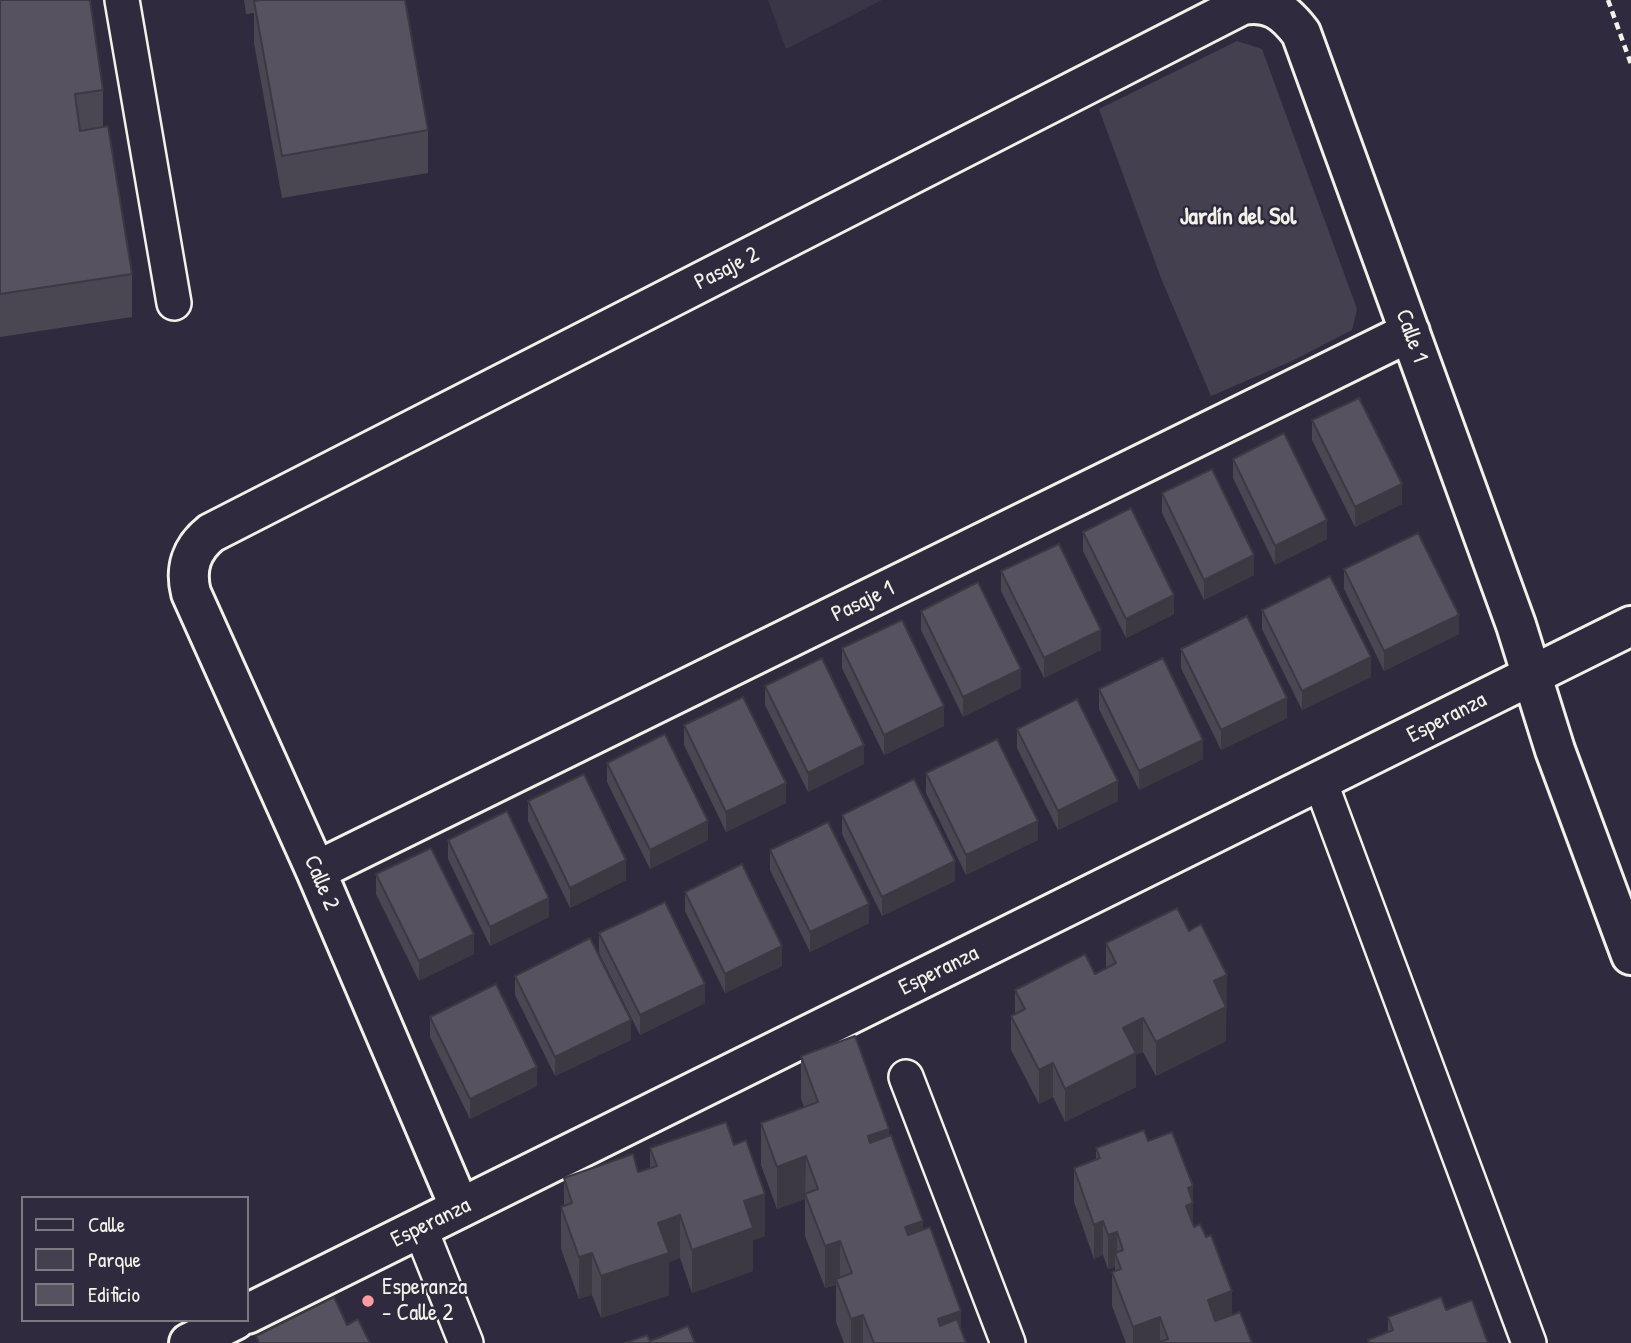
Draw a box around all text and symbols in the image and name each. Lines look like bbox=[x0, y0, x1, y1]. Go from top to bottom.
district label: Jardín del Sol bbox=[1180, 204, 1296, 232]
street label: Pasaje 2 bbox=[690, 241, 764, 297]
street label: Calle 1 bbox=[1389, 306, 1433, 366]
street label: Pasaje 1 bbox=[827, 575, 899, 629]
street label: Esperanza bbox=[1403, 686, 1491, 750]
street label: Calle 2 bbox=[297, 851, 345, 915]
street label: Esperanza bbox=[895, 940, 983, 1002]
street label: Esperanza bbox=[387, 1192, 475, 1254]
legend bbox=[21, 1196, 248, 1322]
text: Calle bbox=[88, 1210, 125, 1239]
text: Parque bbox=[88, 1245, 141, 1274]
place label: Esperanza - Calle 2 bbox=[382, 1274, 467, 1328]
text: Edificio bbox=[88, 1280, 140, 1309]
marker: Esperanza - Calle 2 bbox=[360, 1293, 376, 1309]

